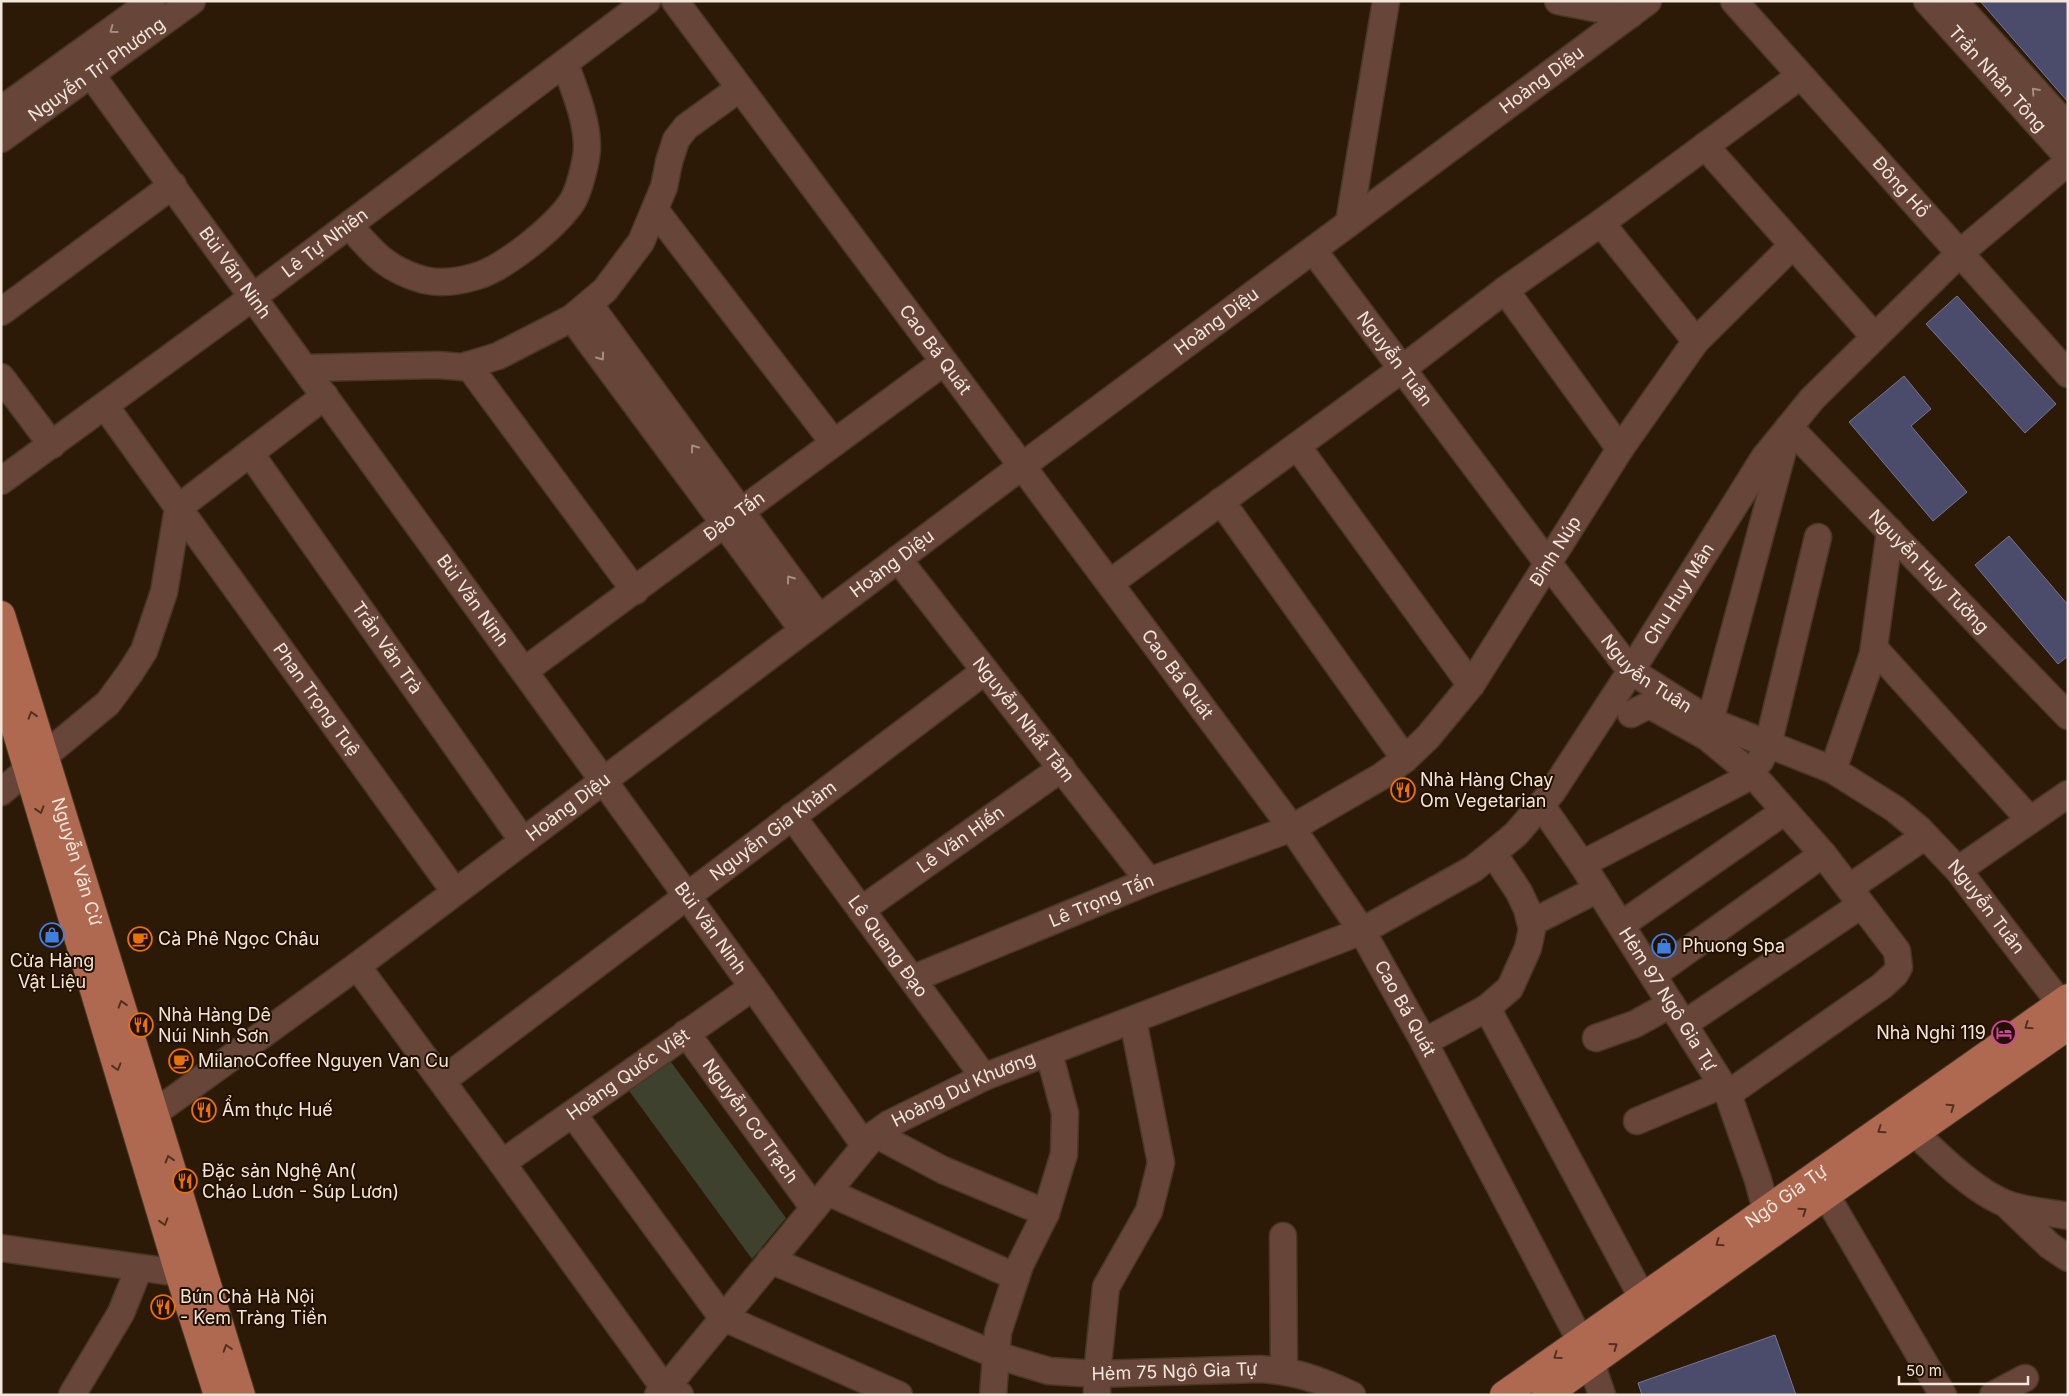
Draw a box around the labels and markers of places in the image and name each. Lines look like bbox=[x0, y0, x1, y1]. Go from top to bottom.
place label: Nhà Hàng Chay Om Vegetarian bbox=[1420, 769, 1553, 811]
restaurant icon: Nhà Hàng Chay Om Vegetarian bbox=[1390, 777, 1416, 803]
shop icon: Cửa Hàng Vật Liệu bbox=[39, 922, 65, 948]
cafe icon: Cà Phê Ngọc Châu bbox=[127, 926, 153, 952]
place label: Cà Phê Ngọc Châu bbox=[158, 928, 319, 949]
shop icon: Phuong Spa bbox=[1651, 933, 1677, 959]
place label: Phuong Spa bbox=[1682, 935, 1785, 956]
place label: Cửa Hàng Vật Liệu bbox=[10, 950, 94, 992]
place label: Nhà Hàng Dê Núi Ninh Sơn bbox=[158, 1004, 271, 1046]
restaurant icon: Nhà Hàng Dê Núi Ninh Sơn bbox=[128, 1012, 154, 1038]
hotel icon: Nhà Nghỉ 119 bbox=[1991, 1020, 2017, 1046]
place label: Nhà Nghỉ 119 bbox=[1876, 1022, 1986, 1043]
cafe icon: MilanoCoffee Nguyen Van Cu bbox=[168, 1048, 194, 1074]
place label: MilanoCoffee Nguyen Van Cu bbox=[198, 1050, 449, 1071]
place label: Ẩm thực Huế bbox=[222, 1095, 333, 1120]
restaurant icon: Ẩm thực Huế bbox=[191, 1097, 217, 1123]
place label: Đặc sản Nghệ An( Cháo Lươn - Súp Lươn) bbox=[202, 1160, 399, 1202]
restaurant icon: Đặc sản Nghệ An( Cháo Lươn - Súp Lươn) bbox=[172, 1168, 198, 1194]
place label: Bún Chả Hà Nội - Kem Tràng Tiền bbox=[180, 1286, 327, 1328]
restaurant icon: Bún Chả Hà Nội - Kem Tràng Tiền bbox=[150, 1294, 176, 1320]

